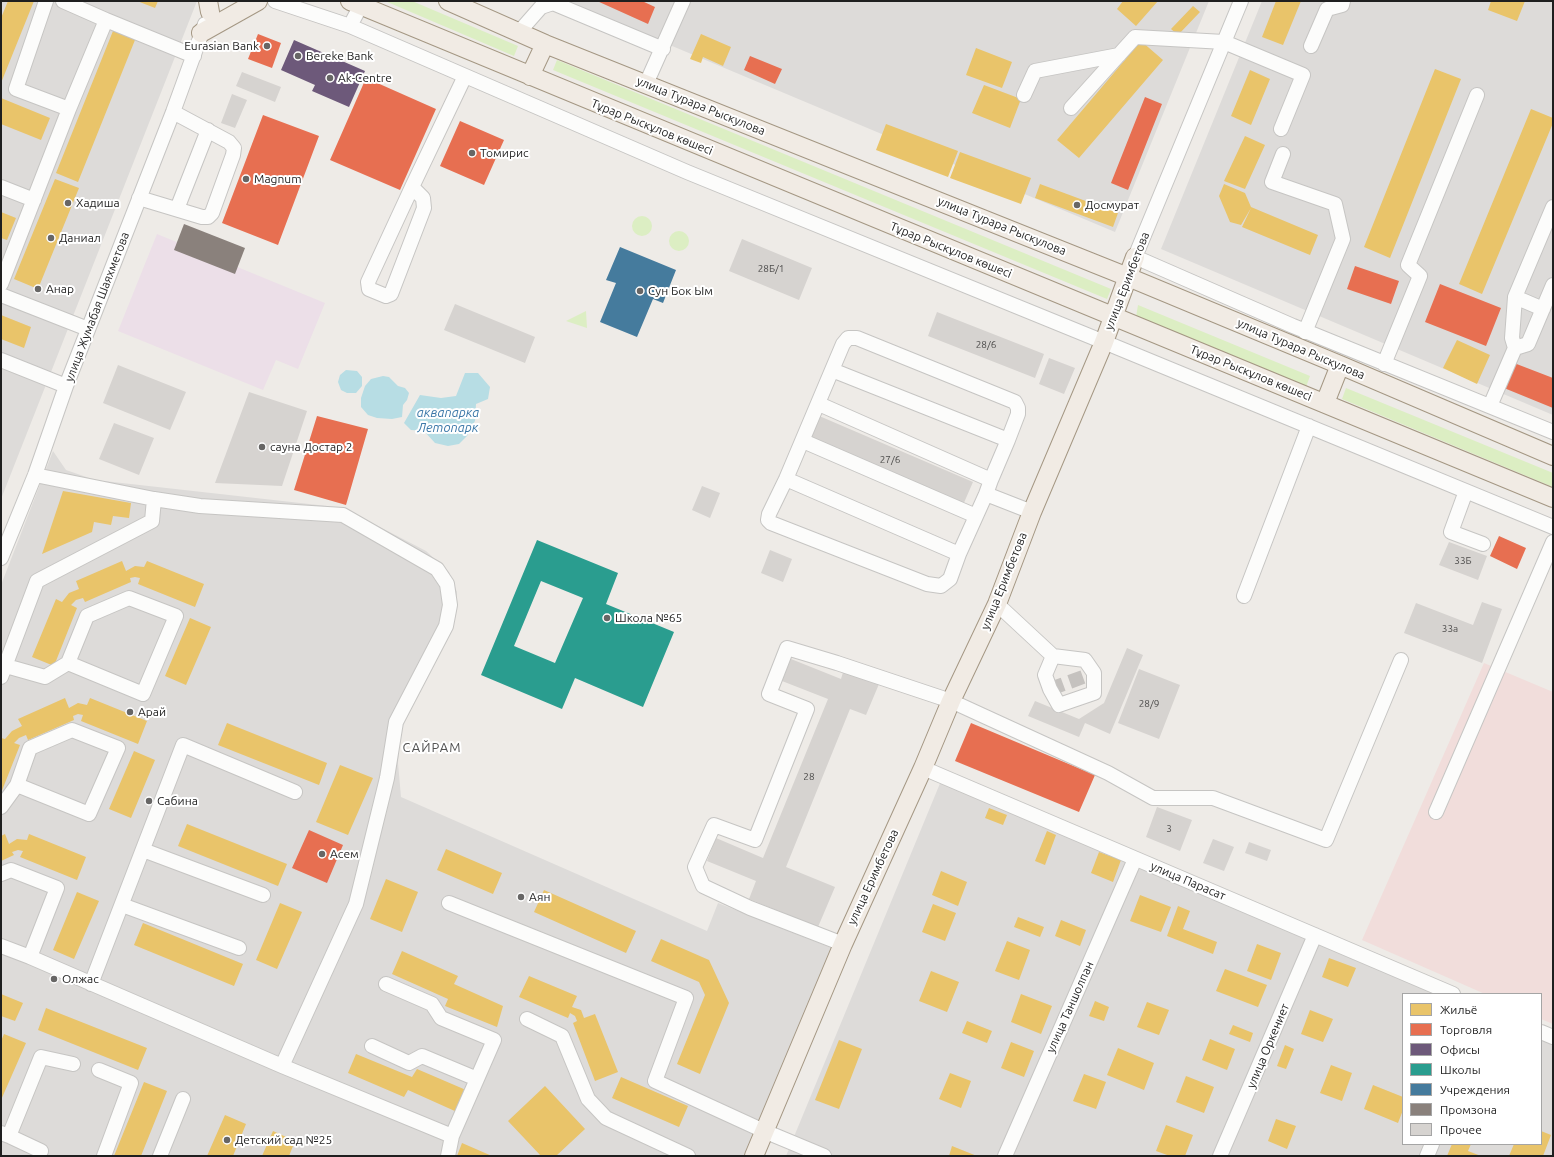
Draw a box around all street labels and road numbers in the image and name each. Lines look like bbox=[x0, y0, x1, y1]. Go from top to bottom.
street label: улица Турара Рыскулова bbox=[635, 74, 767, 138]
street label: Тұрар Рыскұлов көшесі bbox=[589, 96, 715, 158]
street label: улица Турара Рыскулова bbox=[936, 194, 1068, 258]
street label: Тұрар Рыскұлов көшесі bbox=[888, 219, 1014, 281]
street label: улица Жумабая Шаяхметова bbox=[62, 230, 132, 384]
street label: улица Еримбетова bbox=[1102, 230, 1152, 332]
street label: улица Турара Рыскулова bbox=[1235, 316, 1367, 382]
street label: Тұрар Рыскұлов көшесі bbox=[1188, 342, 1314, 404]
street label: улица Еримбетова bbox=[978, 530, 1030, 632]
street label: улица Еримбетова bbox=[845, 827, 901, 927]
street label: улица Парасат bbox=[1148, 859, 1228, 903]
street label: улица Таншолпан bbox=[1043, 959, 1097, 1055]
street label: улица Оркениет bbox=[1244, 1001, 1292, 1091]

